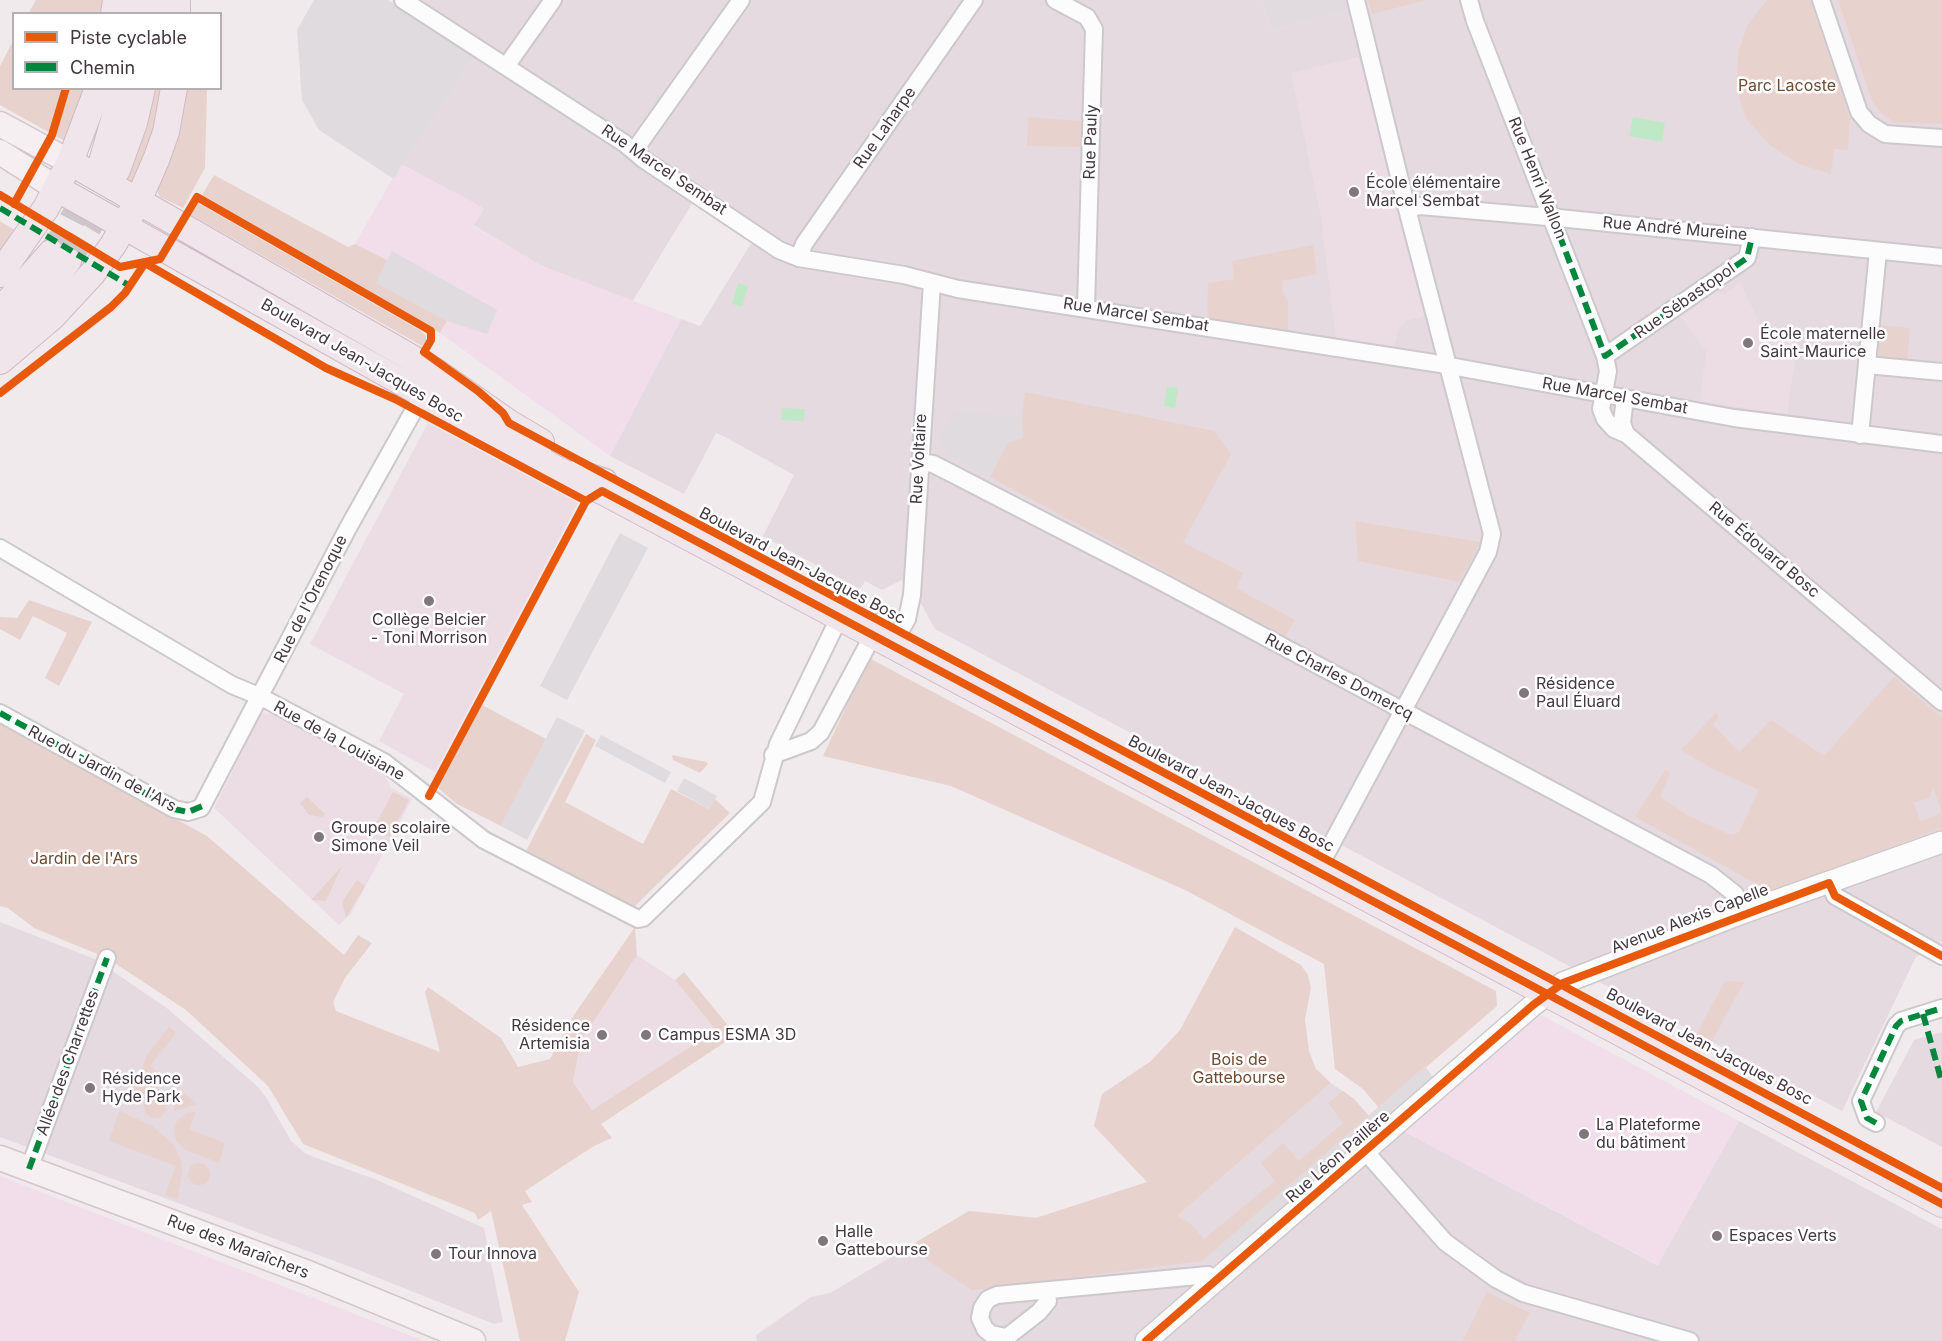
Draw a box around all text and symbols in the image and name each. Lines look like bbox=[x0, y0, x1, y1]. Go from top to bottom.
legend bbox=[12, 12, 222, 90]
text: Piste cyclable bbox=[70, 27, 187, 48]
text: Chemin bbox=[70, 57, 135, 78]
park label: Parc Lacoste bbox=[1738, 76, 1836, 96]
street label: Rue Laharpe bbox=[850, 83, 920, 173]
street label: Rue Pauly bbox=[1080, 104, 1102, 180]
street label: Rue Henri Wallon bbox=[1504, 114, 1570, 242]
street label: Rue Marcel Sembat bbox=[598, 121, 730, 219]
place label: École élémentaire Marcel Sembat bbox=[1366, 173, 1501, 211]
marker: École élémentaire Marcel Sembat bbox=[1347, 185, 1361, 199]
street label: Rue André Mureine bbox=[1602, 213, 1748, 245]
street label: Rue Sébastopol bbox=[1631, 259, 1739, 343]
street label: Rue Marcel Sembat bbox=[1062, 294, 1210, 336]
street label: Boulevard Jean-Jacques Bosc bbox=[257, 295, 467, 427]
place label: École maternelle Saint-Maurice bbox=[1760, 324, 1886, 362]
marker: École maternelle Saint-Maurice bbox=[1741, 336, 1755, 350]
street label: Rue Marcel Sembat bbox=[1541, 374, 1689, 418]
street label: Rue Voltaire bbox=[907, 413, 931, 505]
street label: Rue Édouard Bosc bbox=[1705, 498, 1823, 602]
street label: Boulevard Jean-Jacques Bosc bbox=[696, 503, 908, 629]
street label: Rue de l'Orenoque bbox=[270, 532, 352, 666]
marker: Collège Belcier - Toni Morrison bbox=[422, 594, 436, 608]
place label: Collège Belcier - Toni Morrison bbox=[371, 610, 487, 648]
street label: Rue Charles Domercq bbox=[1262, 630, 1416, 724]
place label: Résidence Paul Éluard bbox=[1536, 674, 1621, 712]
marker: Résidence Paul Éluard bbox=[1517, 686, 1531, 700]
street label: Rue de la Louisiane bbox=[270, 697, 408, 785]
street label: Rue du Jardin de l'Ars bbox=[24, 722, 180, 816]
street label: Boulevard Jean-Jacques Bosc bbox=[1125, 731, 1337, 857]
place label: Groupe scolaire Simone Veil bbox=[331, 818, 450, 856]
marker: Groupe scolaire Simone Veil bbox=[312, 830, 326, 844]
park label: Jardin de l'Ars bbox=[30, 849, 138, 869]
street label: Avenue Alexis Capelle bbox=[1609, 880, 1771, 958]
street label: Boulevard Jean-Jacques Bosc bbox=[1603, 984, 1815, 1110]
street label: Allée des Charrettes bbox=[33, 988, 103, 1138]
place label: Résidence Artemisia bbox=[511, 1016, 590, 1054]
place label: Campus ESMA 3D bbox=[658, 1025, 796, 1045]
marker: Résidence Artemisia bbox=[595, 1028, 609, 1042]
marker: Campus ESMA 3D bbox=[639, 1028, 653, 1042]
park label: Bois de Gattebourse bbox=[1193, 1050, 1285, 1088]
place label: Résidence Hyde Park bbox=[102, 1069, 181, 1107]
marker: Résidence Hyde Park bbox=[83, 1081, 97, 1095]
street label: Rue Léon Paillère bbox=[1282, 1107, 1394, 1207]
place label: La Plateforme du bâtiment bbox=[1596, 1115, 1701, 1153]
marker: La Plateforme du bâtiment bbox=[1577, 1127, 1591, 1141]
street label: Rue des Maraîchers bbox=[164, 1211, 312, 1283]
place label: Halle Gattebourse bbox=[835, 1222, 928, 1260]
place label: Espaces Verts bbox=[1729, 1226, 1837, 1246]
marker: Espaces Verts bbox=[1710, 1229, 1724, 1243]
marker: Halle Gattebourse bbox=[816, 1234, 830, 1248]
place label: Tour Innova bbox=[448, 1244, 537, 1264]
marker: Tour Innova bbox=[429, 1247, 443, 1261]

